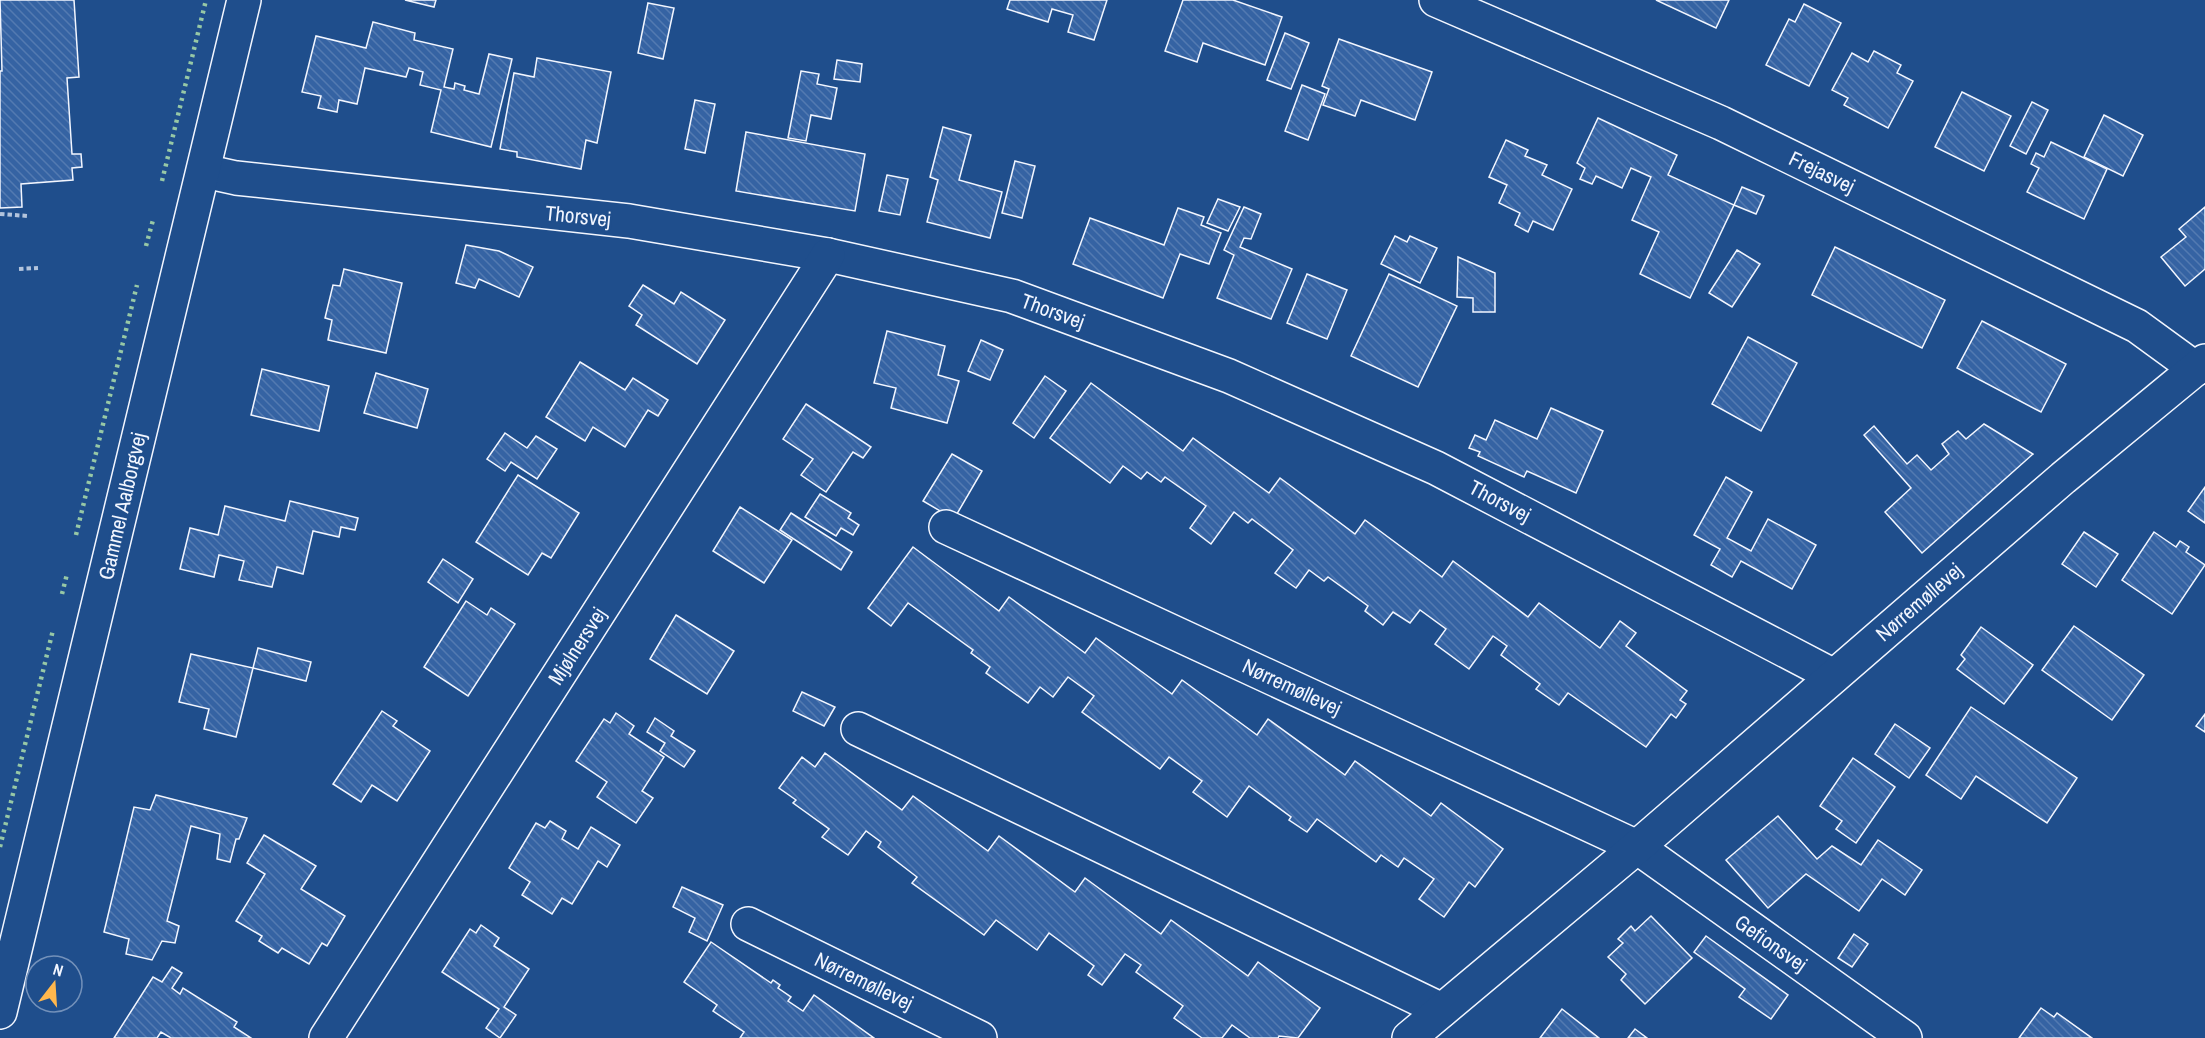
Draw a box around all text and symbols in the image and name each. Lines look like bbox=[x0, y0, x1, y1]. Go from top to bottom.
street label: Frejasvej bbox=[1784, 144, 1860, 200]
street label: Thorsvej bbox=[544, 198, 612, 234]
street label: Thorsvej bbox=[1017, 286, 1089, 336]
street label: Gammel Aalborgvej bbox=[91, 430, 153, 582]
street label: Thorsvej bbox=[1464, 473, 1536, 529]
street label: Nørremøllevej bbox=[1869, 556, 1969, 648]
street label: Mjølnersvej bbox=[541, 602, 613, 690]
street label: Nørremøllevej bbox=[1238, 651, 1346, 723]
street label: Gefionsvej bbox=[1729, 908, 1813, 978]
street label: Nørremøllevej bbox=[810, 945, 918, 1017]
north arrow bbox=[24, 954, 84, 1014]
text: N bbox=[51, 958, 66, 982]

